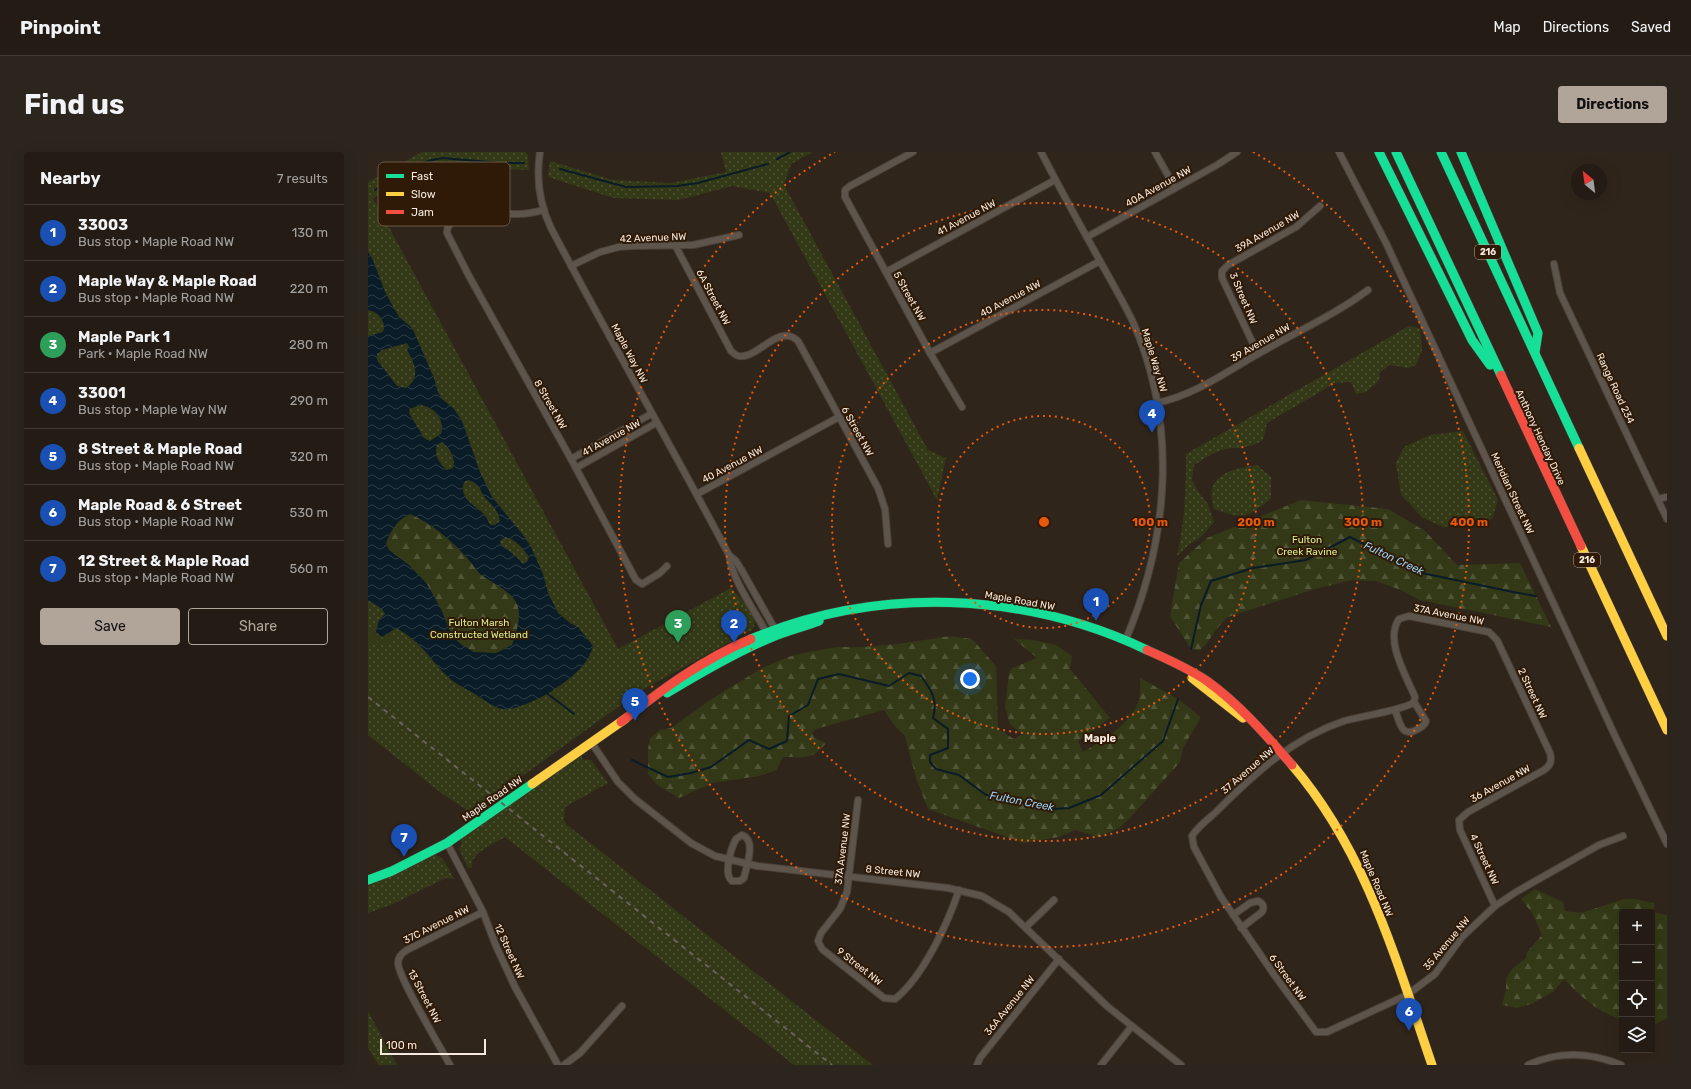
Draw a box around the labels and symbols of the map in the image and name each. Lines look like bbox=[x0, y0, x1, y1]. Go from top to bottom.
legend bbox=[378, 162, 510, 226]
street label: 40A Avenue NW bbox=[1123, 164, 1194, 210]
north arrow bbox=[1571, 164, 1607, 200]
text: Fast bbox=[411, 170, 434, 183]
text: Slow bbox=[411, 188, 436, 201]
street label: 41 Avenue NW bbox=[935, 197, 998, 238]
text: Jam bbox=[411, 206, 434, 219]
street label: 39A Avenue NW bbox=[1233, 209, 1302, 255]
street label: 42 Avenue NW bbox=[619, 231, 687, 245]
road number: 216 bbox=[1475, 245, 1501, 259]
street label: 6A Street NW bbox=[693, 268, 733, 327]
street label: 5 Street NW bbox=[891, 270, 928, 323]
street label: 3 Street NW bbox=[1227, 271, 1259, 326]
street label: 40 Avenue NW bbox=[978, 278, 1043, 320]
street label: 39 Avenue NW bbox=[1229, 321, 1292, 365]
street label: Maple Way NW bbox=[608, 322, 650, 385]
street label: Maple Way NW bbox=[1139, 327, 1169, 393]
street label: Range Road 234 bbox=[1594, 351, 1637, 426]
street label: 8 Street NW bbox=[531, 378, 569, 431]
street label: Anthony Henday Drive bbox=[1513, 388, 1568, 487]
pin: 4 bbox=[1139, 400, 1165, 433]
street label: 6 Street NW bbox=[839, 405, 876, 458]
street label: 41 Avenue NW bbox=[580, 417, 643, 459]
street label: 40 Avenue NW bbox=[700, 444, 765, 486]
street label: Meridian Street NW bbox=[1488, 451, 1536, 536]
centre of rings bbox=[1037, 515, 1051, 529]
text: 100 m bbox=[1132, 515, 1168, 529]
text: 200 m bbox=[1237, 515, 1275, 529]
text: 300 m bbox=[1344, 515, 1382, 529]
text: 400 m bbox=[1450, 515, 1488, 529]
park label: Fulton Creek Ravine bbox=[1277, 534, 1338, 558]
water label: Fulton Creek bbox=[1362, 539, 1426, 578]
road number: 216 bbox=[1574, 553, 1600, 567]
pin: 1 bbox=[1083, 588, 1109, 621]
street label: Maple Road NW bbox=[984, 589, 1056, 613]
street label: 37A Avenue NW bbox=[1412, 602, 1485, 628]
pin: 3 bbox=[665, 610, 691, 643]
pin: 2 bbox=[721, 610, 747, 643]
park label: Fulton Marsh Constructed Wetland bbox=[430, 617, 528, 641]
street label: 2 Street NW bbox=[1515, 666, 1549, 721]
your location bbox=[960, 669, 980, 689]
pin: 5 bbox=[622, 688, 648, 721]
district label: Maple bbox=[1084, 732, 1117, 745]
street label: 37 Avenue NW bbox=[1219, 745, 1276, 797]
street label: 36 Avenue NW bbox=[1468, 762, 1533, 805]
street label: Maple Road NW bbox=[460, 774, 525, 824]
water label: Fulton Creek bbox=[989, 789, 1055, 814]
street label: 37A Avenue NW bbox=[833, 813, 853, 885]
pin: 7 bbox=[391, 824, 417, 857]
street label: 4 Street NW bbox=[1467, 832, 1501, 887]
street label: Maple Road NW bbox=[1357, 848, 1395, 918]
street label: 8 Street NW bbox=[865, 863, 921, 881]
street label: 37C Avenue NW bbox=[401, 903, 471, 947]
street label: 35 Avenue NW bbox=[1421, 914, 1473, 973]
street label: 12 Street NW bbox=[492, 922, 527, 981]
street label: 9 Street NW bbox=[834, 945, 885, 988]
street label: 6 Street NW bbox=[1266, 952, 1308, 1003]
street label: 13 Street NW bbox=[405, 968, 443, 1025]
street label: 36A Avenue NW bbox=[982, 973, 1037, 1038]
pin: 6 bbox=[1396, 998, 1422, 1031]
scale bar bbox=[380, 1037, 486, 1056]

